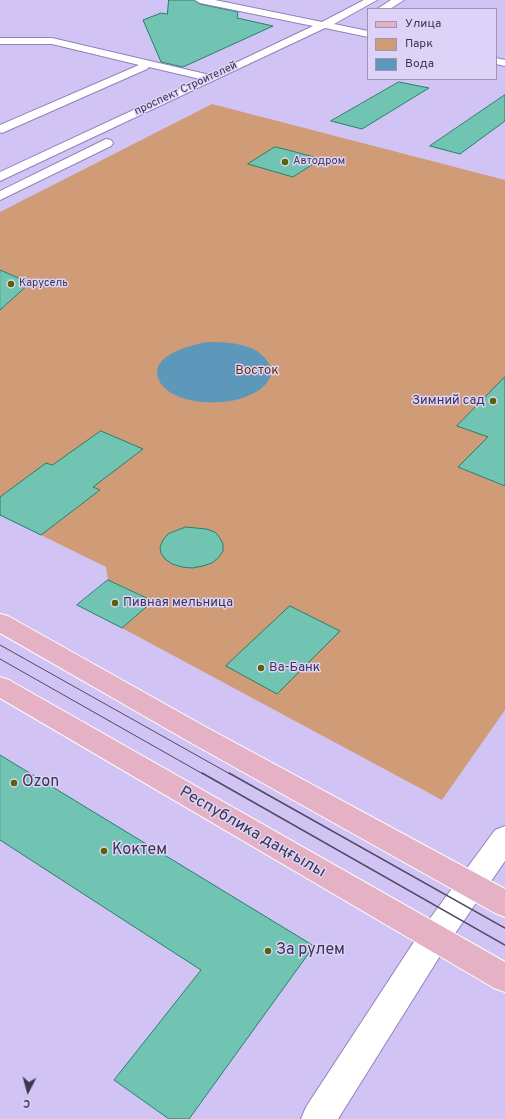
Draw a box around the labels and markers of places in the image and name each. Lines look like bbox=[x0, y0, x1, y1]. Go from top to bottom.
place label: Автодром bbox=[293, 155, 345, 169]
marker: Автодром bbox=[280, 157, 290, 167]
place label: Карусель bbox=[19, 277, 68, 291]
marker: Карусель bbox=[6, 279, 16, 289]
place label: Зимний сад bbox=[412, 393, 485, 409]
marker: Зимний сад bbox=[488, 396, 498, 406]
place label: Пивная мельница bbox=[123, 595, 233, 611]
marker: Пивная мельница bbox=[110, 598, 120, 608]
place label: Ва-Банк bbox=[269, 660, 320, 676]
marker: Ва-Банк bbox=[256, 663, 266, 673]
place label: Ozon bbox=[22, 773, 59, 793]
marker: Ozon bbox=[9, 778, 19, 788]
place label: Коктем bbox=[112, 841, 167, 861]
marker: Коктем bbox=[99, 846, 109, 856]
place label: За рулем bbox=[276, 941, 345, 961]
marker: За рулем bbox=[263, 946, 273, 956]

